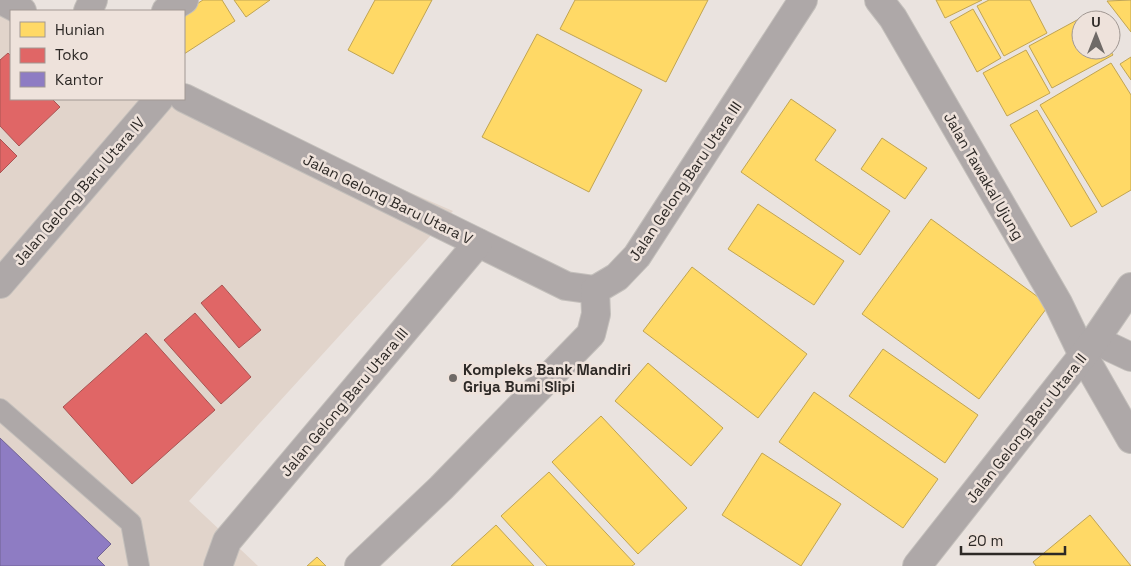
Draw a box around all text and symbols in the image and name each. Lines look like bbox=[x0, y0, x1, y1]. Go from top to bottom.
legend bbox=[10, 10, 185, 100]
north arrow bbox=[1071, 10, 1121, 60]
text: U bbox=[1091, 13, 1101, 31]
text: Hunian bbox=[55, 20, 105, 39]
text: Toko bbox=[55, 45, 89, 64]
text: Kantor bbox=[55, 70, 104, 89]
street label: Jalan Gelong Baru Utara III bbox=[624, 98, 746, 264]
street label: Jalan Tawakal Ujung bbox=[940, 109, 1028, 243]
street label: Jalan Gelong Baru Utara IV bbox=[9, 113, 149, 269]
street label: Jalan Gelong Baru Utara V bbox=[300, 150, 476, 248]
street label: Jalan Gelong Baru Utara III bbox=[276, 324, 412, 480]
street label: Jalan Gelong Baru Utara II bbox=[962, 349, 1090, 507]
place label: Kompleks Bank Mandiri Griya Bumi Slipi bbox=[463, 360, 631, 396]
marker: Kompleks Bank Mandiri Griya Bumi Slipi bbox=[447, 372, 459, 384]
scale bar bbox=[961, 524, 1065, 556]
text: 20 m bbox=[968, 531, 1003, 550]

